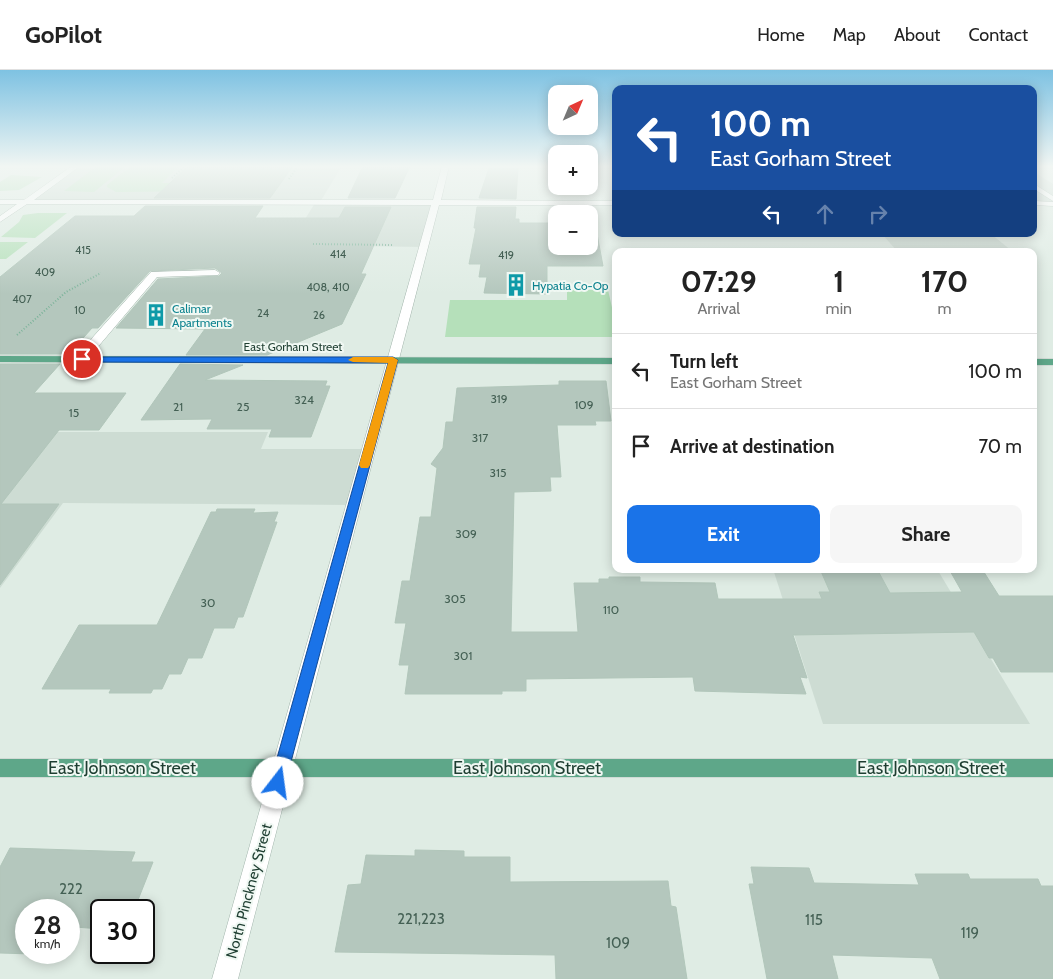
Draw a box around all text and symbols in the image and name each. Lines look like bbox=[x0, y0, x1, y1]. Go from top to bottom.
text: GoPilot bbox=[25, 20, 102, 49]
text: Home bbox=[757, 24, 805, 46]
text: Map bbox=[833, 24, 866, 46]
text: About bbox=[894, 24, 940, 46]
text: Contact bbox=[968, 24, 1028, 46]
north arrow bbox=[548, 85, 598, 135]
map controls bbox=[548, 85, 598, 255]
text: 100 m bbox=[710, 102, 811, 145]
icon: left bbox=[627, 105, 692, 170]
button: + bbox=[548, 145, 598, 195]
text: East Gorham Street bbox=[710, 145, 891, 172]
icon: left bbox=[758, 200, 786, 228]
icon: ahead bbox=[811, 200, 839, 228]
icon: right bbox=[864, 200, 892, 228]
button: − bbox=[548, 205, 598, 255]
house number: 415 bbox=[75, 243, 91, 257]
house number: 414 bbox=[330, 247, 347, 261]
house number: 419 bbox=[498, 248, 514, 262]
text: 07:29 bbox=[681, 263, 757, 300]
text: 1 bbox=[833, 263, 844, 300]
text: 170 bbox=[921, 263, 968, 300]
house number: 409 bbox=[35, 265, 55, 279]
building icon: Hypatia Co-Op bbox=[503, 272, 529, 298]
place label: Hypatia Co-Op bbox=[532, 278, 609, 293]
house number: 408, 410 bbox=[306, 280, 350, 294]
house number: 407 bbox=[12, 292, 32, 306]
text: Arrival bbox=[698, 299, 740, 318]
text: min bbox=[826, 299, 852, 318]
text: m bbox=[937, 299, 951, 318]
place label: Calimar Apartments bbox=[172, 301, 232, 330]
building icon: Calimar Apartments bbox=[143, 302, 169, 328]
house number: 10 bbox=[74, 303, 86, 317]
house number: 24 bbox=[257, 306, 270, 320]
house number: 26 bbox=[313, 308, 325, 322]
pin bbox=[61, 338, 103, 380]
street label: East Gorham Street bbox=[244, 339, 342, 354]
icon: arrive bbox=[68, 345, 96, 373]
text: Turn left bbox=[670, 350, 738, 373]
icon: left bbox=[627, 357, 655, 385]
text: 100 m bbox=[968, 360, 1022, 383]
text: East Gorham Street bbox=[670, 373, 802, 392]
house number: 319 bbox=[490, 391, 508, 406]
house number: 324 bbox=[294, 392, 314, 407]
house number: 109 bbox=[574, 397, 594, 412]
house number: 21 bbox=[173, 399, 183, 414]
house number: 25 bbox=[237, 399, 249, 414]
house number: 15 bbox=[69, 405, 79, 420]
house number: 317 bbox=[472, 430, 488, 445]
icon: arrive bbox=[627, 432, 655, 460]
text: Arrive at destination bbox=[670, 435, 834, 458]
text: 70 m bbox=[978, 435, 1022, 458]
house number: 315 bbox=[490, 465, 506, 480]
button: Exit bbox=[627, 505, 820, 563]
button: Share bbox=[830, 505, 1022, 563]
house number: 309 bbox=[455, 526, 477, 541]
house number: 305 bbox=[444, 591, 466, 606]
house number: 30 bbox=[201, 595, 215, 610]
house number: 110 bbox=[603, 602, 619, 617]
house number: 301 bbox=[454, 648, 472, 663]
position arrow bbox=[251, 756, 303, 808]
street label: East Johnson Street bbox=[48, 757, 196, 779]
street label: East Johnson Street bbox=[453, 757, 601, 779]
street label: East Johnson Street bbox=[857, 757, 1005, 779]
street label: North Pinckney Street bbox=[222, 822, 276, 960]
house number: 222 bbox=[59, 880, 83, 898]
speed limit sign: 30 bbox=[90, 899, 155, 964]
text: 28 bbox=[33, 910, 62, 940]
house number: 221,223 bbox=[397, 910, 445, 928]
house number: 115 bbox=[805, 911, 823, 929]
house number: 119 bbox=[961, 924, 979, 942]
house number: 109 bbox=[606, 934, 630, 952]
text: km/h bbox=[34, 936, 61, 951]

